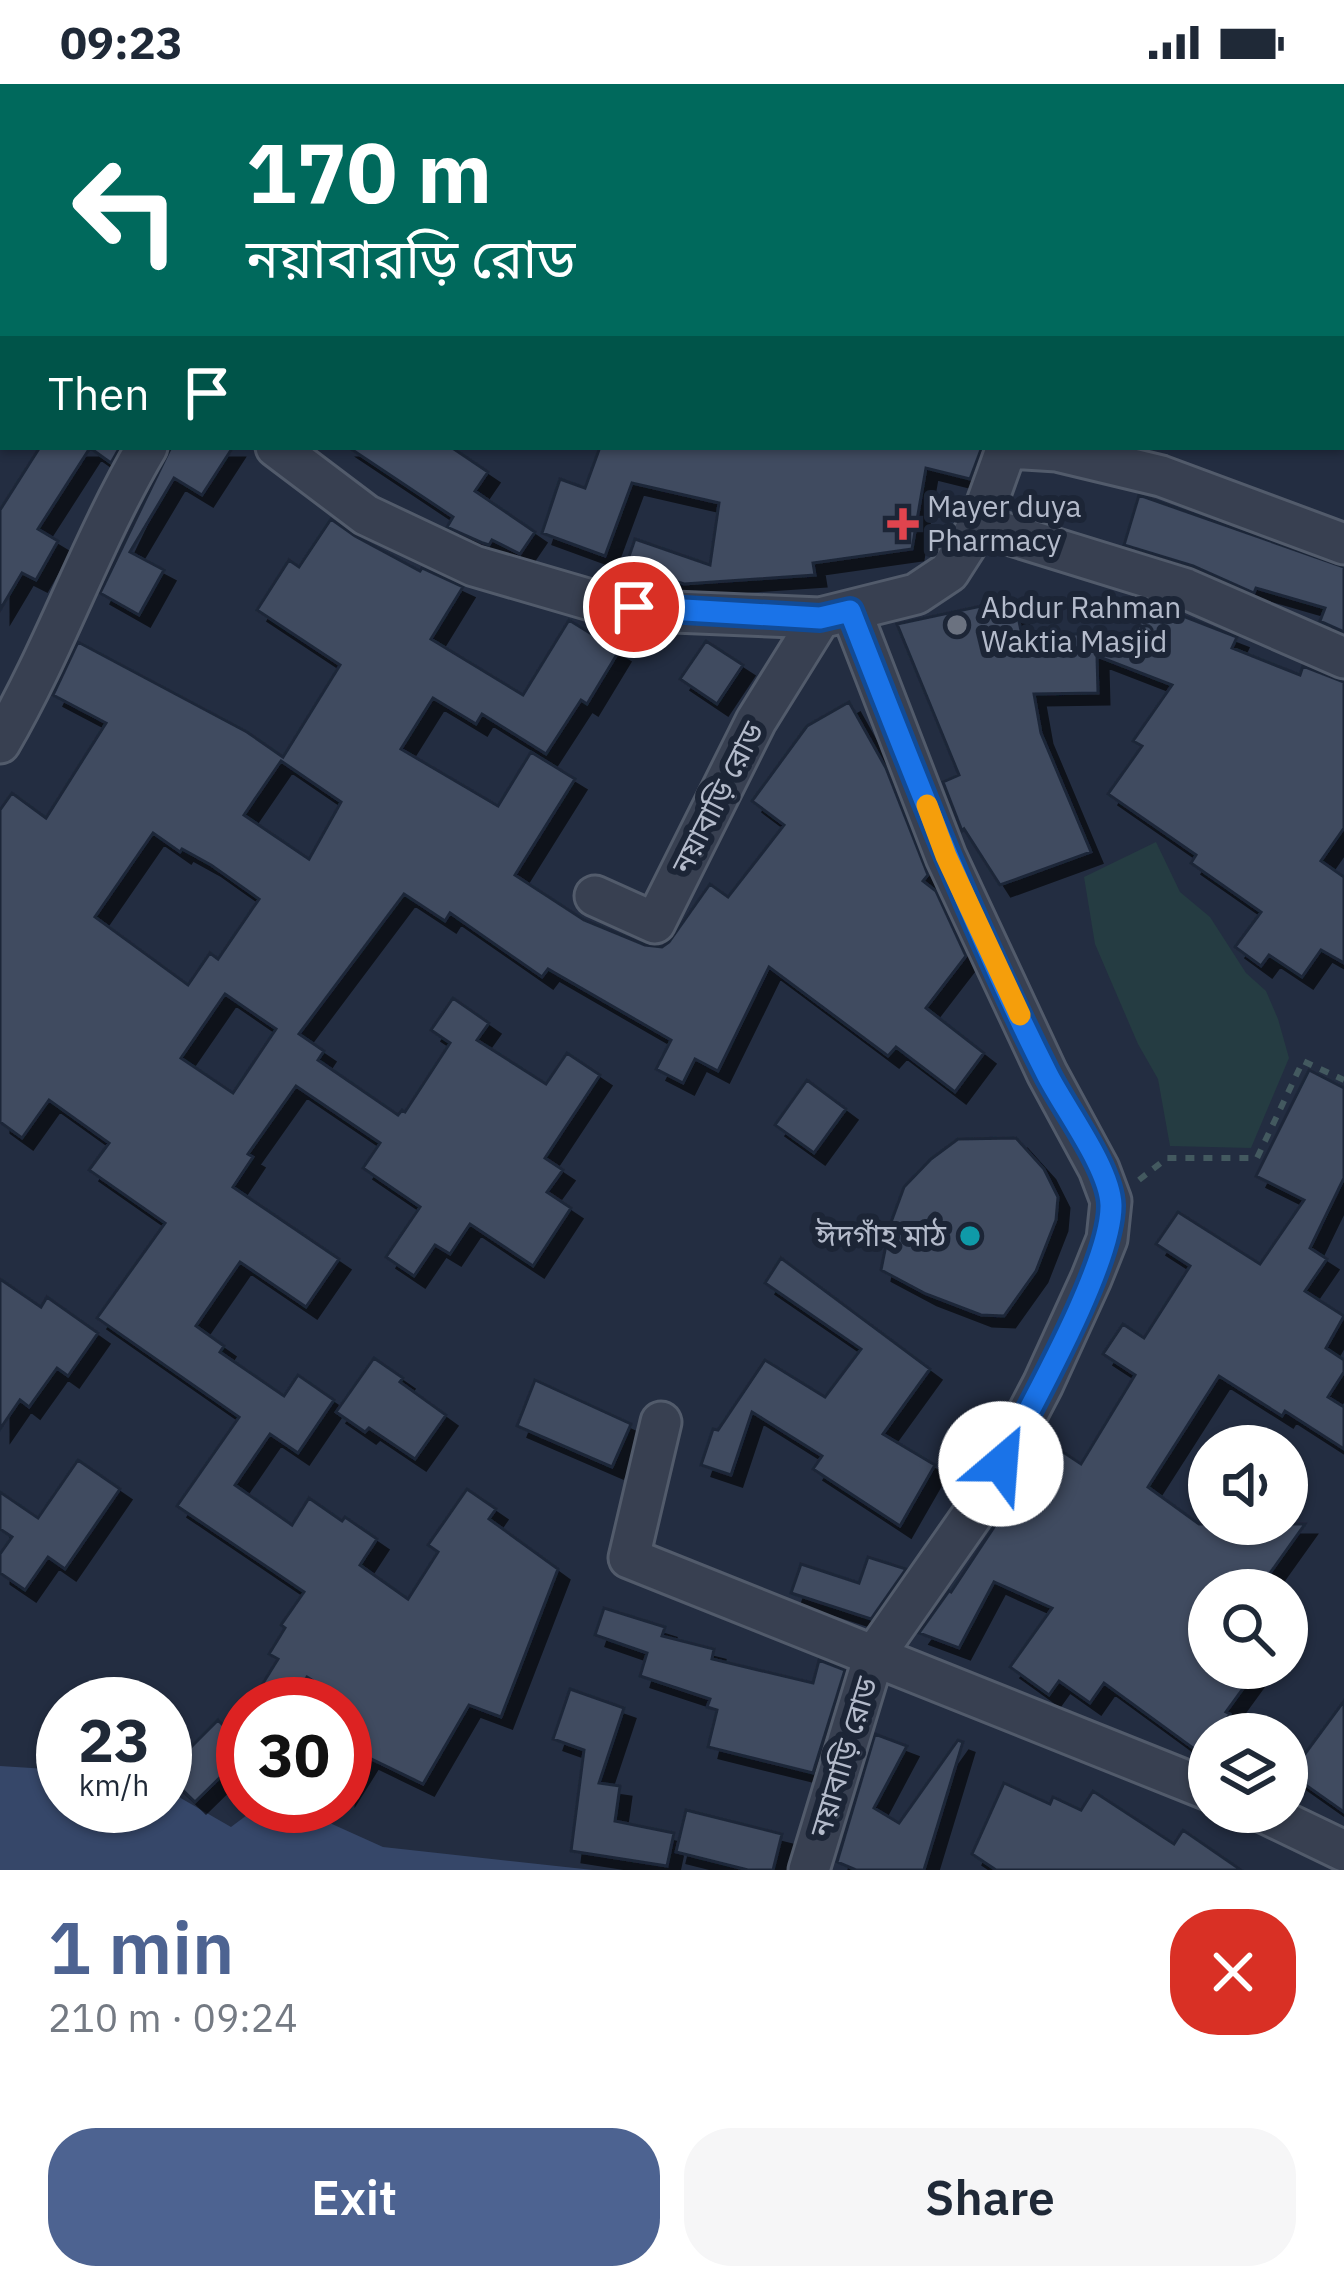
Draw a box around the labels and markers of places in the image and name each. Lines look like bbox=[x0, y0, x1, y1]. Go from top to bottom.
place label: Mayer duya Pharmacy bbox=[927, 486, 1082, 559]
marker: Mayer duya Pharmacy bbox=[890, 511, 916, 537]
pin bbox=[583, 556, 685, 658]
place label: Abdur Rahman Waktia Masjid bbox=[981, 587, 1181, 660]
marker: Abdur Rahman Waktia Masjid bbox=[944, 612, 970, 638]
place label: ঈদগাঁহ মাঠ bbox=[815, 1215, 947, 1254]
marker: ঈদগাঁহ মাঠ bbox=[957, 1223, 983, 1249]

